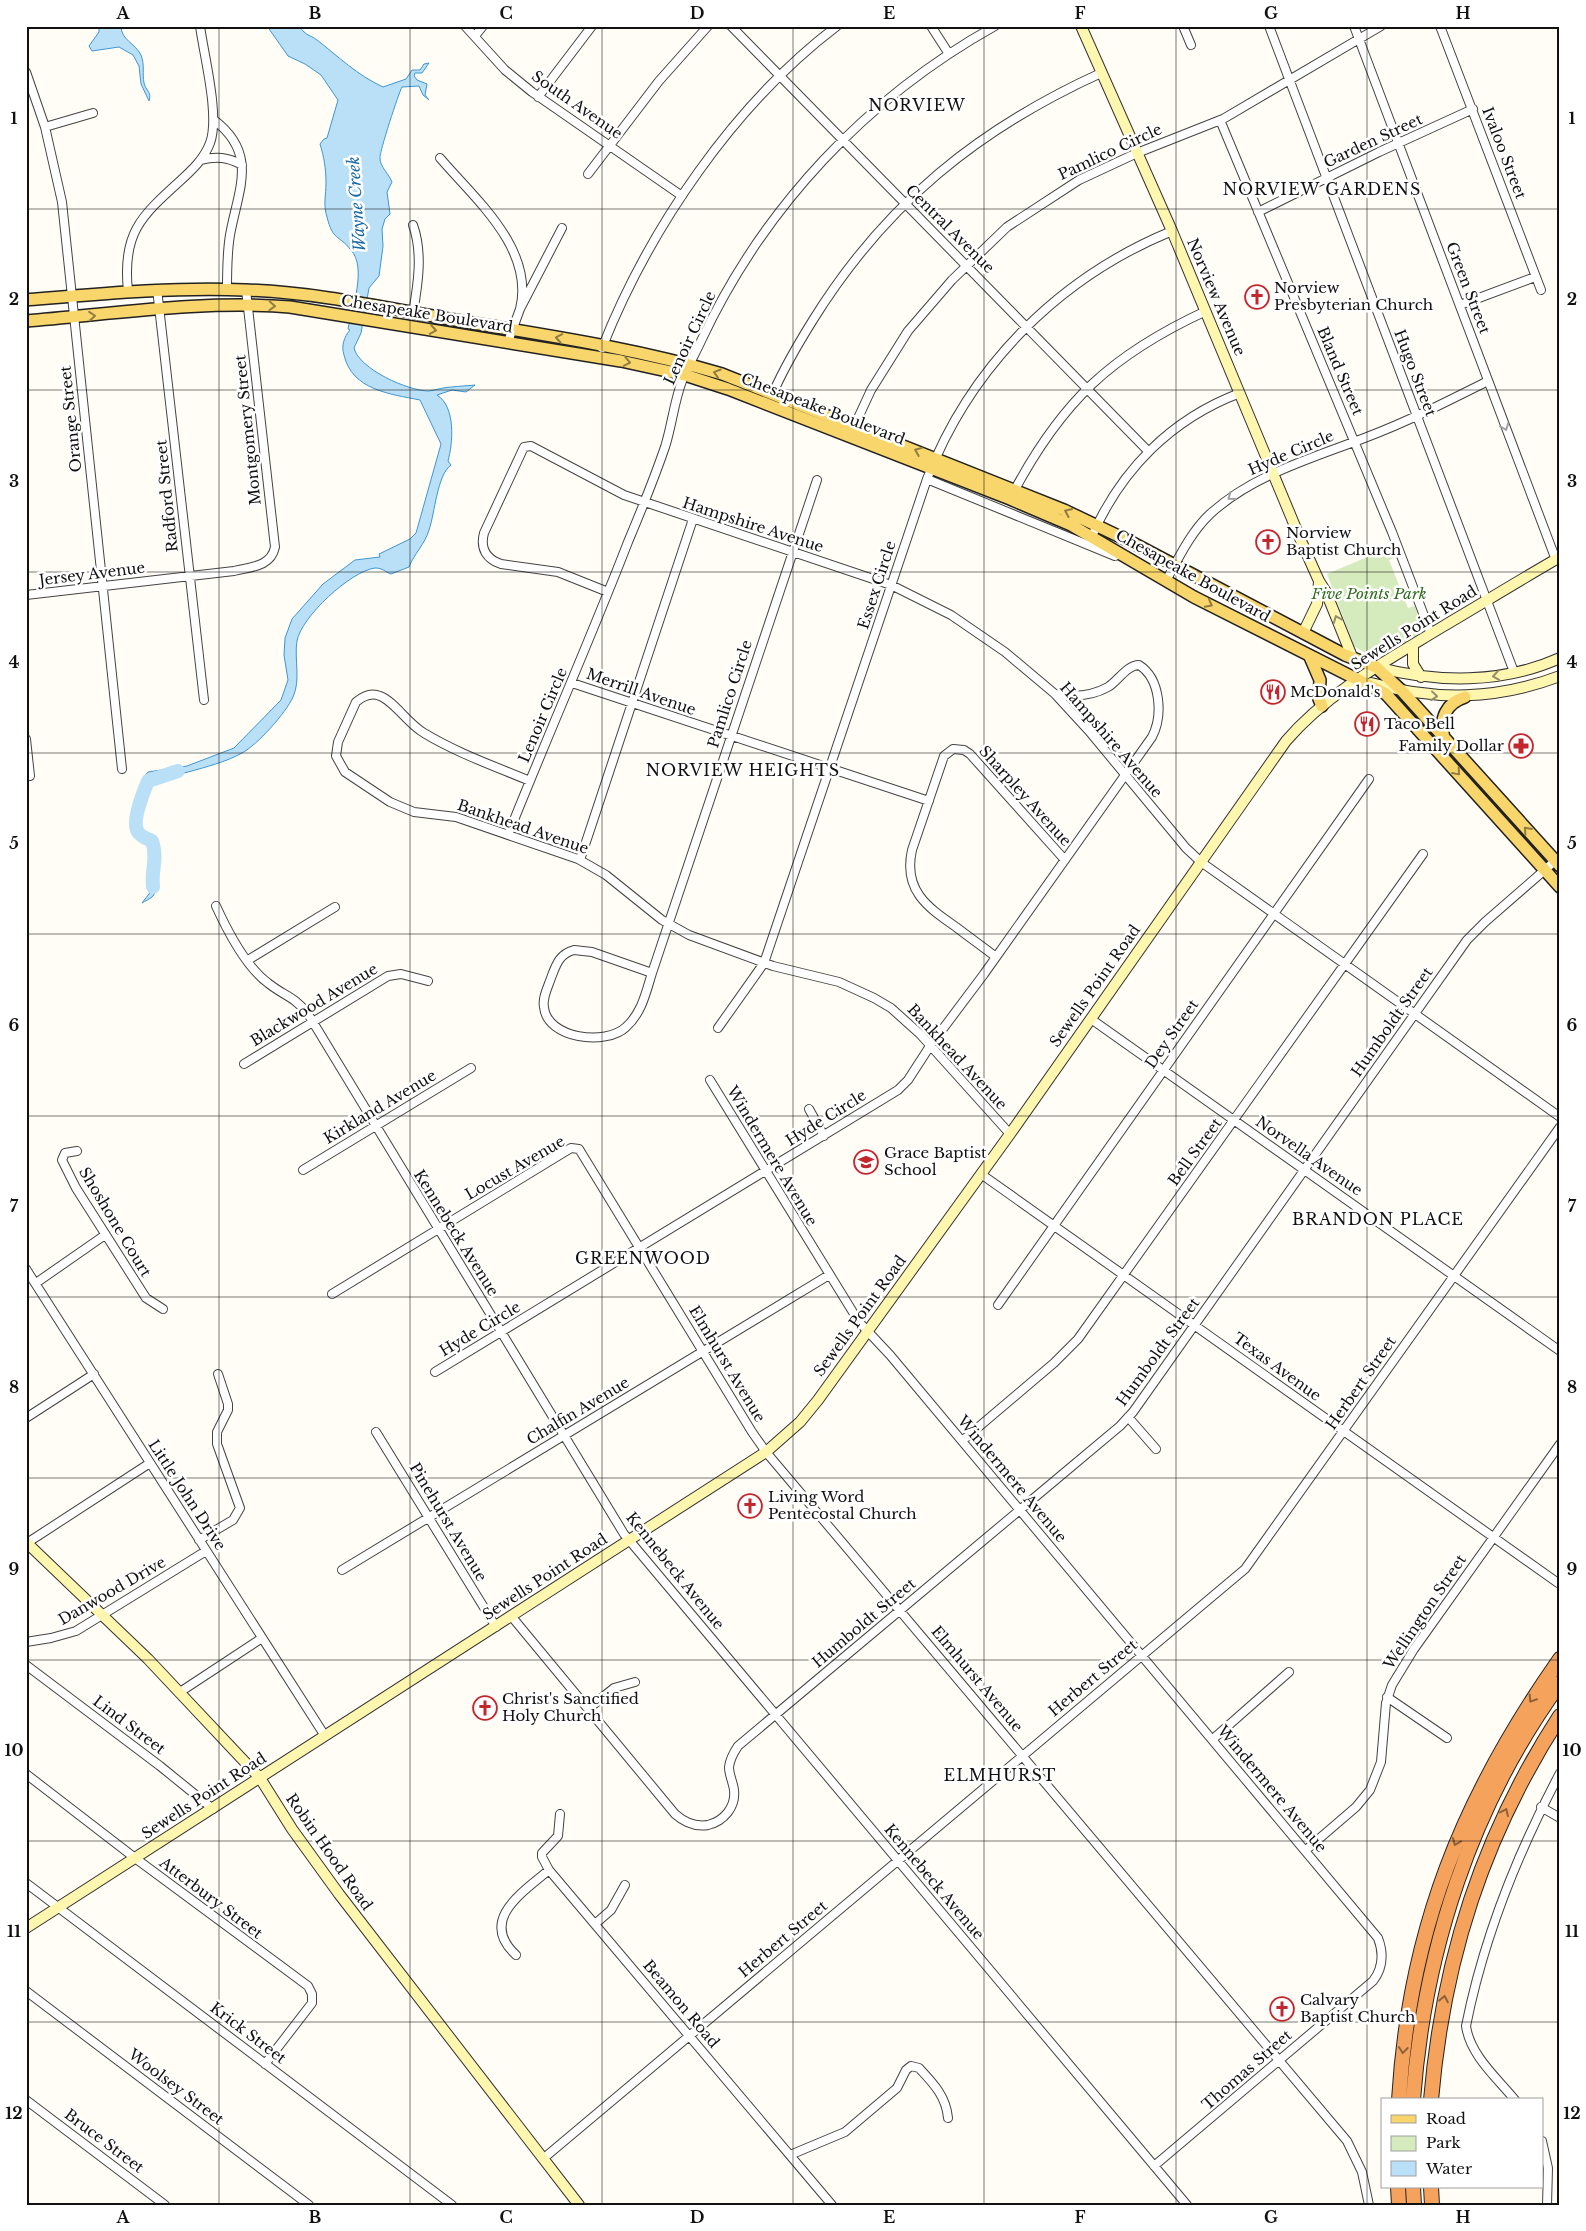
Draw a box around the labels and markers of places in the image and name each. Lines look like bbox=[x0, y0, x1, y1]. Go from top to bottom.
place label: Norview Presbyterian Church bbox=[1274, 278, 1433, 314]
church icon: Norview Presbyterian Church bbox=[1244, 284, 1270, 310]
place label: Norview Baptist Church bbox=[1286, 523, 1401, 559]
church icon: Norview Baptist Church bbox=[1255, 529, 1281, 555]
restaurant icon: McDonald's bbox=[1260, 679, 1286, 705]
place label: McDonald's bbox=[1290, 682, 1381, 701]
restaurant icon: Taco Bell bbox=[1354, 711, 1380, 737]
place label: Taco Bell bbox=[1384, 714, 1455, 733]
pharmacy icon: Family Dollar bbox=[1508, 733, 1534, 759]
place label: Family Dollar bbox=[1398, 736, 1505, 755]
place label: Grace Baptist School bbox=[884, 1143, 987, 1179]
school or university icon: Grace Baptist School bbox=[853, 1149, 879, 1175]
place label: Living Word Pentecostal Church bbox=[768, 1487, 917, 1523]
church icon: Living Word Pentecostal Church bbox=[737, 1493, 763, 1519]
place label: Christ's Sanctified Holy Church bbox=[502, 1689, 639, 1725]
church icon: Christ's Sanctified Holy Church bbox=[472, 1695, 498, 1721]
place label: Calvary Baptist Church bbox=[1300, 1990, 1415, 2026]
church icon: Calvary Baptist Church bbox=[1269, 1996, 1295, 2022]

